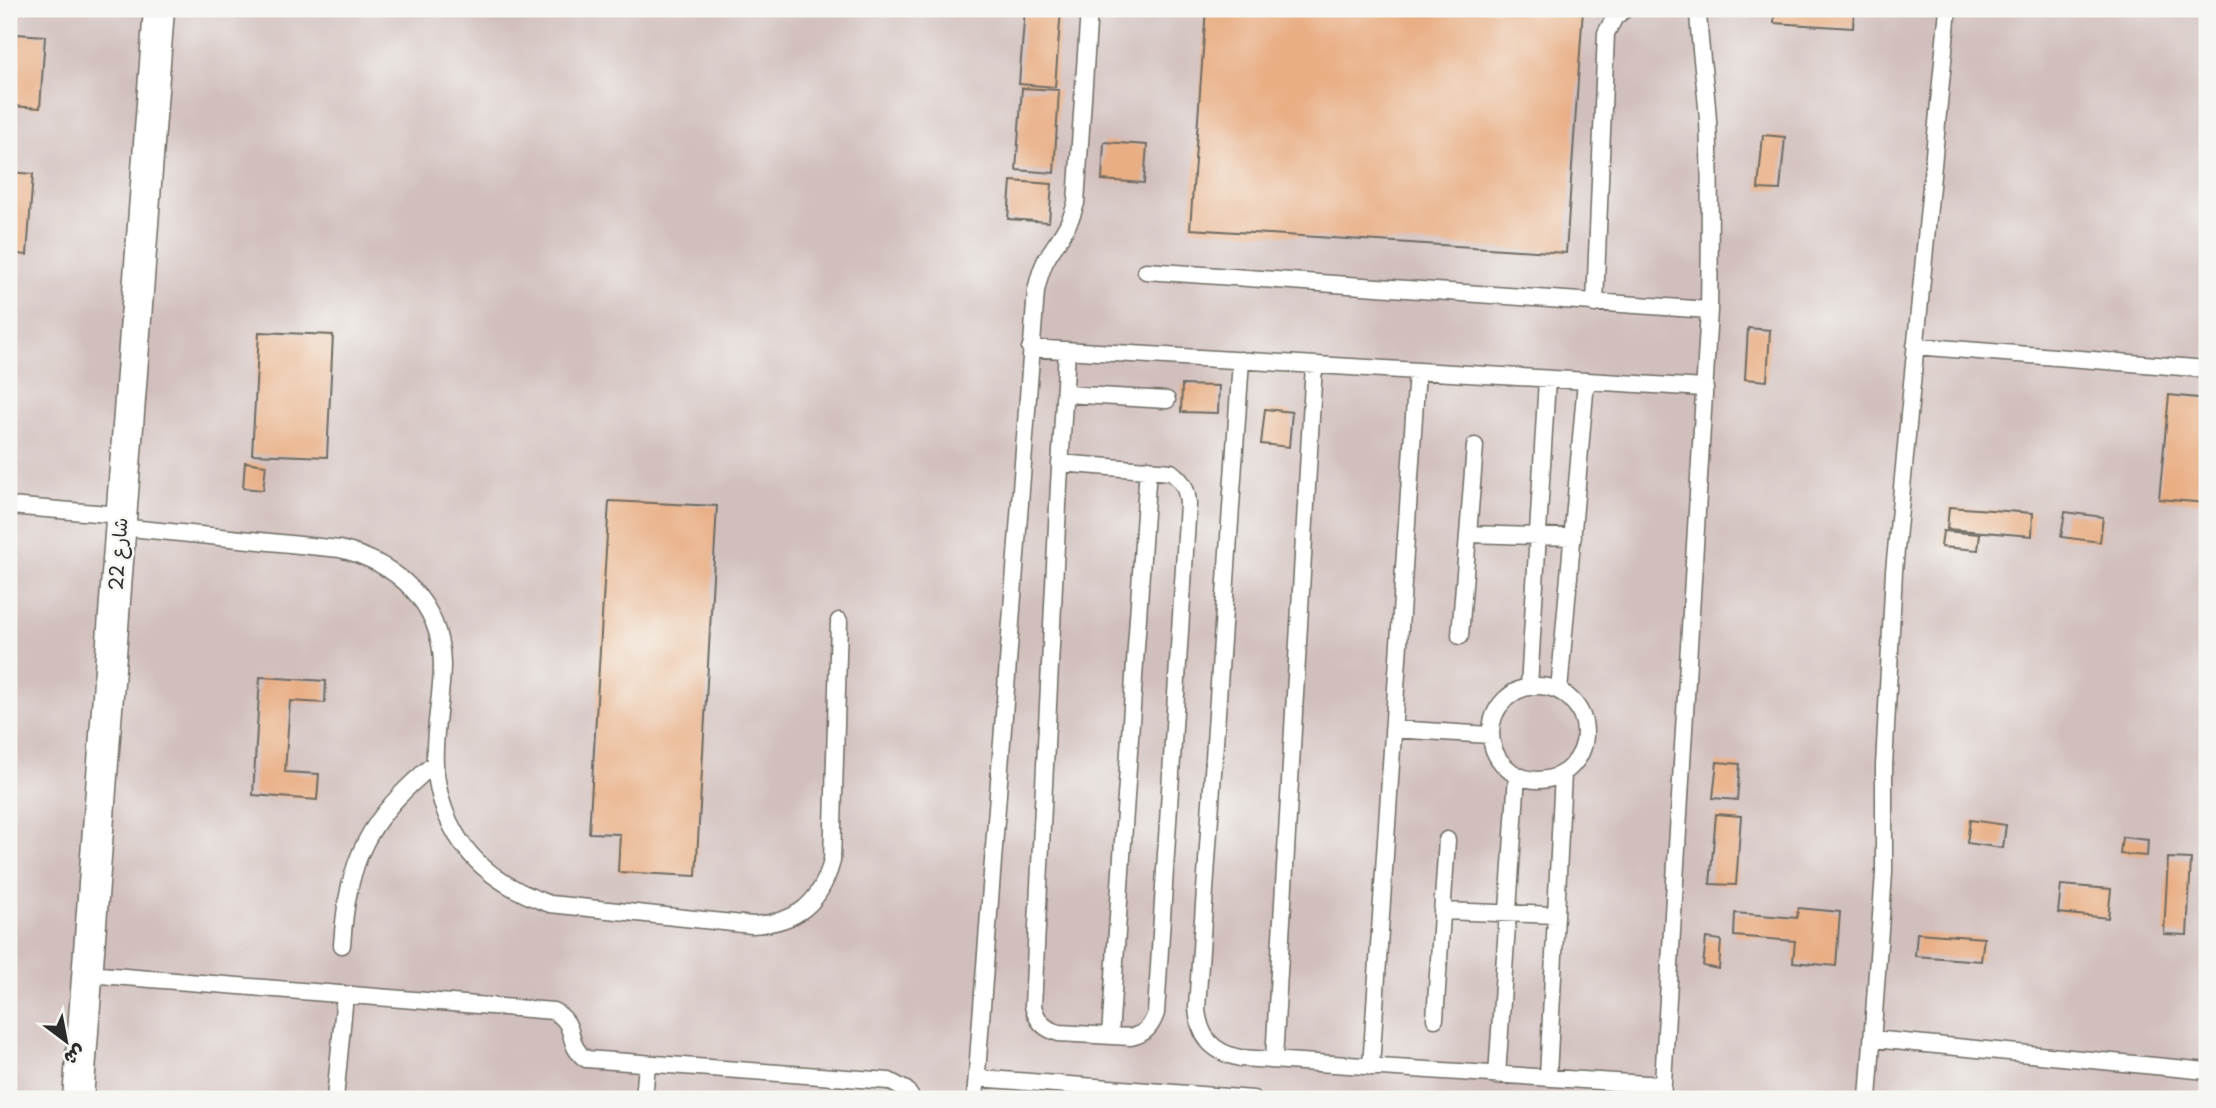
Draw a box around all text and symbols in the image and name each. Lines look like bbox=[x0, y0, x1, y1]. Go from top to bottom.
street label: شارع 22 bbox=[100, 517, 135, 591]
north arrow bbox=[32, 1006, 102, 1076]
text: ش bbox=[59, 1039, 92, 1074]

